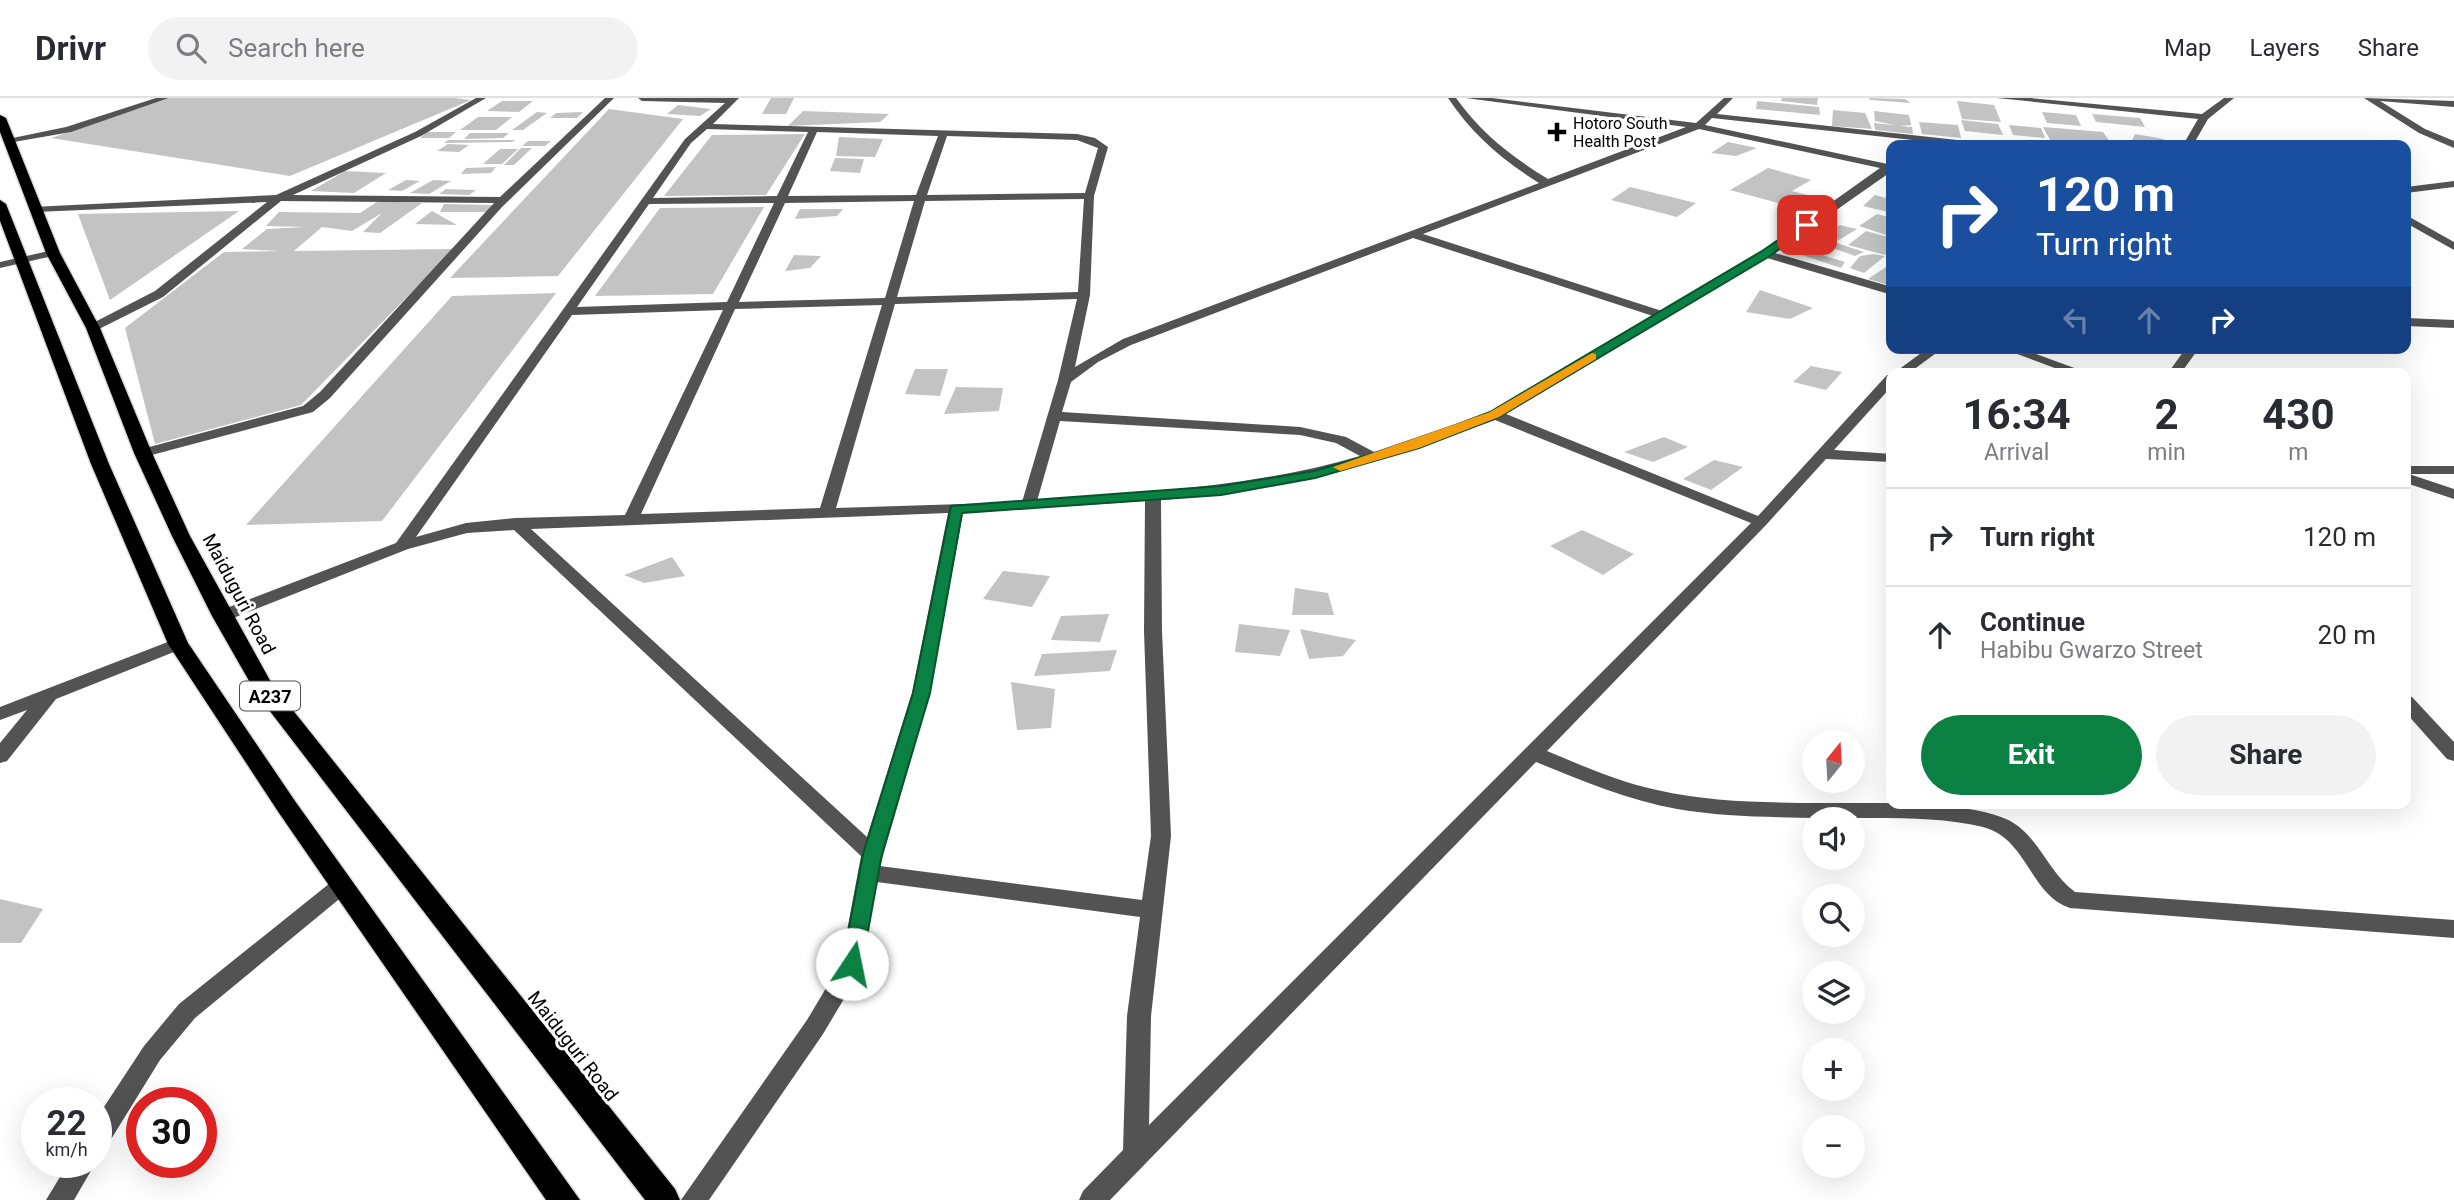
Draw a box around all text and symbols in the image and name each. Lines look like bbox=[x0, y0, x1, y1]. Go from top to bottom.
search box bbox=[148, 17, 638, 80]
text: Drivr bbox=[35, 29, 106, 68]
icon: search bbox=[172, 29, 210, 67]
text: Search here bbox=[228, 33, 365, 63]
text: Map bbox=[2164, 34, 2212, 62]
text: Layers bbox=[2250, 34, 2320, 62]
text: Share bbox=[2358, 34, 2419, 62]
place label: Hotoro South Health Post bbox=[1573, 114, 1668, 151]
marker: Hotoro South Health Post bbox=[1547, 122, 1567, 142]
text: 120 m bbox=[2036, 166, 2175, 223]
icon: right bbox=[1921, 168, 2012, 259]
pin bbox=[1777, 195, 1837, 255]
icon: arrive bbox=[1788, 206, 1826, 244]
text: Turn right bbox=[2036, 225, 2172, 263]
icon: left bbox=[2057, 301, 2095, 339]
icon: ahead bbox=[2130, 301, 2168, 339]
icon: right bbox=[2203, 301, 2241, 339]
text: 16:34 bbox=[1963, 390, 2071, 439]
text: 2 bbox=[2154, 390, 2179, 439]
text: 430 bbox=[2262, 390, 2335, 439]
text: Arrival bbox=[1984, 439, 2049, 466]
text: min bbox=[2147, 439, 2186, 466]
text: m bbox=[2288, 439, 2308, 466]
icon: right bbox=[1921, 518, 1959, 556]
text: Turn right bbox=[1980, 522, 2095, 552]
text: 120 m bbox=[2303, 522, 2376, 552]
street label: Maiduguri Road bbox=[198, 530, 280, 658]
text: Continue bbox=[1980, 607, 2085, 637]
icon: ahead bbox=[1921, 616, 1959, 654]
text: 20 m bbox=[2318, 620, 2376, 650]
text: Habibu Gwarzo Street bbox=[1980, 637, 2203, 664]
road number: A237 bbox=[240, 682, 300, 710]
button: Exit bbox=[1921, 715, 2142, 795]
button: Share bbox=[2156, 715, 2376, 795]
north arrow bbox=[1802, 730, 1866, 793]
map controls bbox=[1802, 730, 1865, 1178]
button: sound bbox=[1802, 807, 1865, 870]
button: search bbox=[1802, 884, 1865, 947]
position arrow bbox=[815, 927, 889, 1001]
button: layers bbox=[1802, 961, 1865, 1024]
street label: Maiduguri Road bbox=[523, 986, 623, 1106]
button: + bbox=[1802, 1038, 1865, 1101]
speed limit sign: 30 bbox=[126, 1087, 217, 1178]
text: 22 bbox=[46, 1103, 87, 1144]
button: − bbox=[1802, 1115, 1865, 1178]
text: km/h bbox=[45, 1139, 88, 1160]

